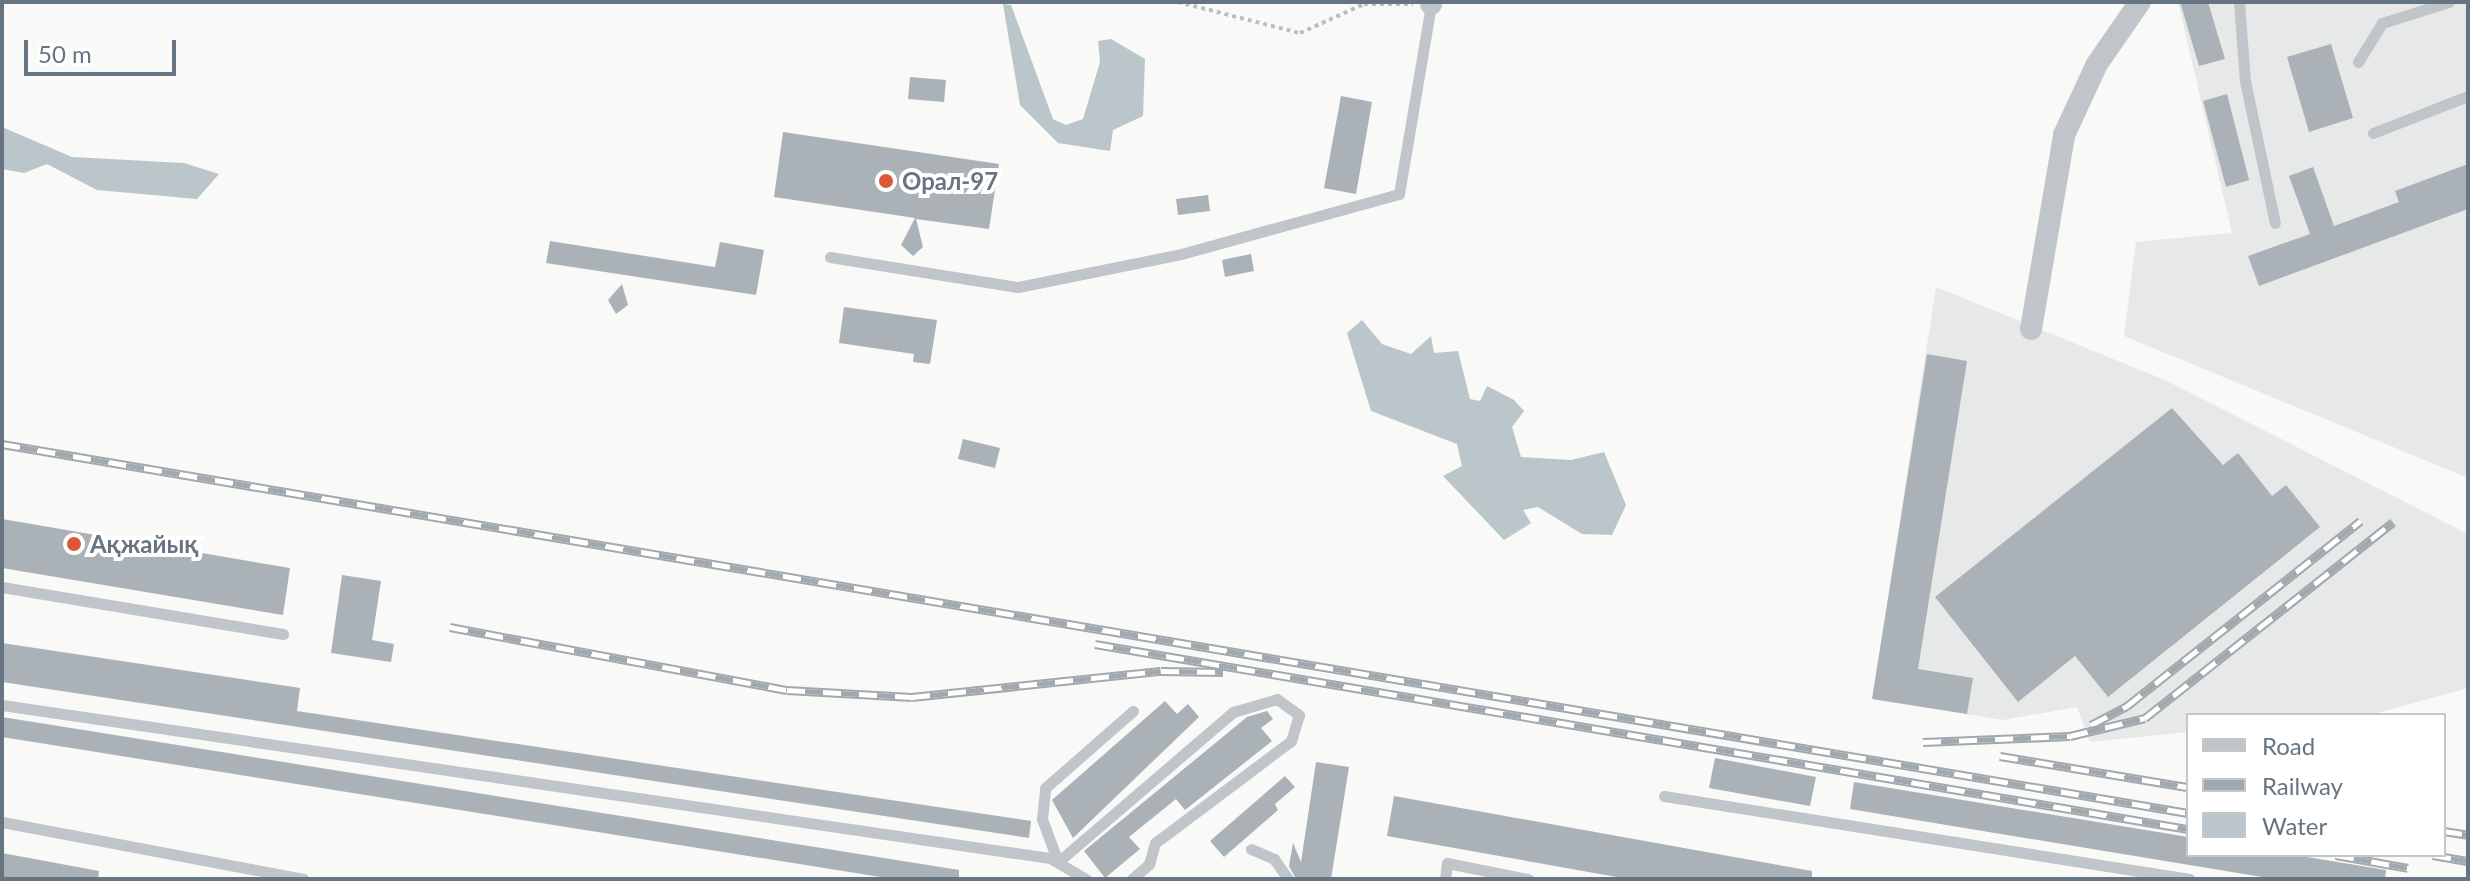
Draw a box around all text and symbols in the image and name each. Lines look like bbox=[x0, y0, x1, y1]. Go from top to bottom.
scale bar bbox=[28, 24, 180, 74]
text: 50 m bbox=[38, 39, 92, 68]
place label: Орал-97 bbox=[902, 167, 998, 195]
marker: Орал-97 bbox=[877, 172, 895, 190]
place label: Ақжайық bbox=[90, 530, 198, 558]
marker: Ақжайық bbox=[65, 535, 83, 553]
legend bbox=[2186, 713, 2446, 857]
text: Road bbox=[2262, 731, 2315, 760]
text: Railway bbox=[2262, 771, 2343, 800]
text: Water bbox=[2262, 811, 2327, 840]

